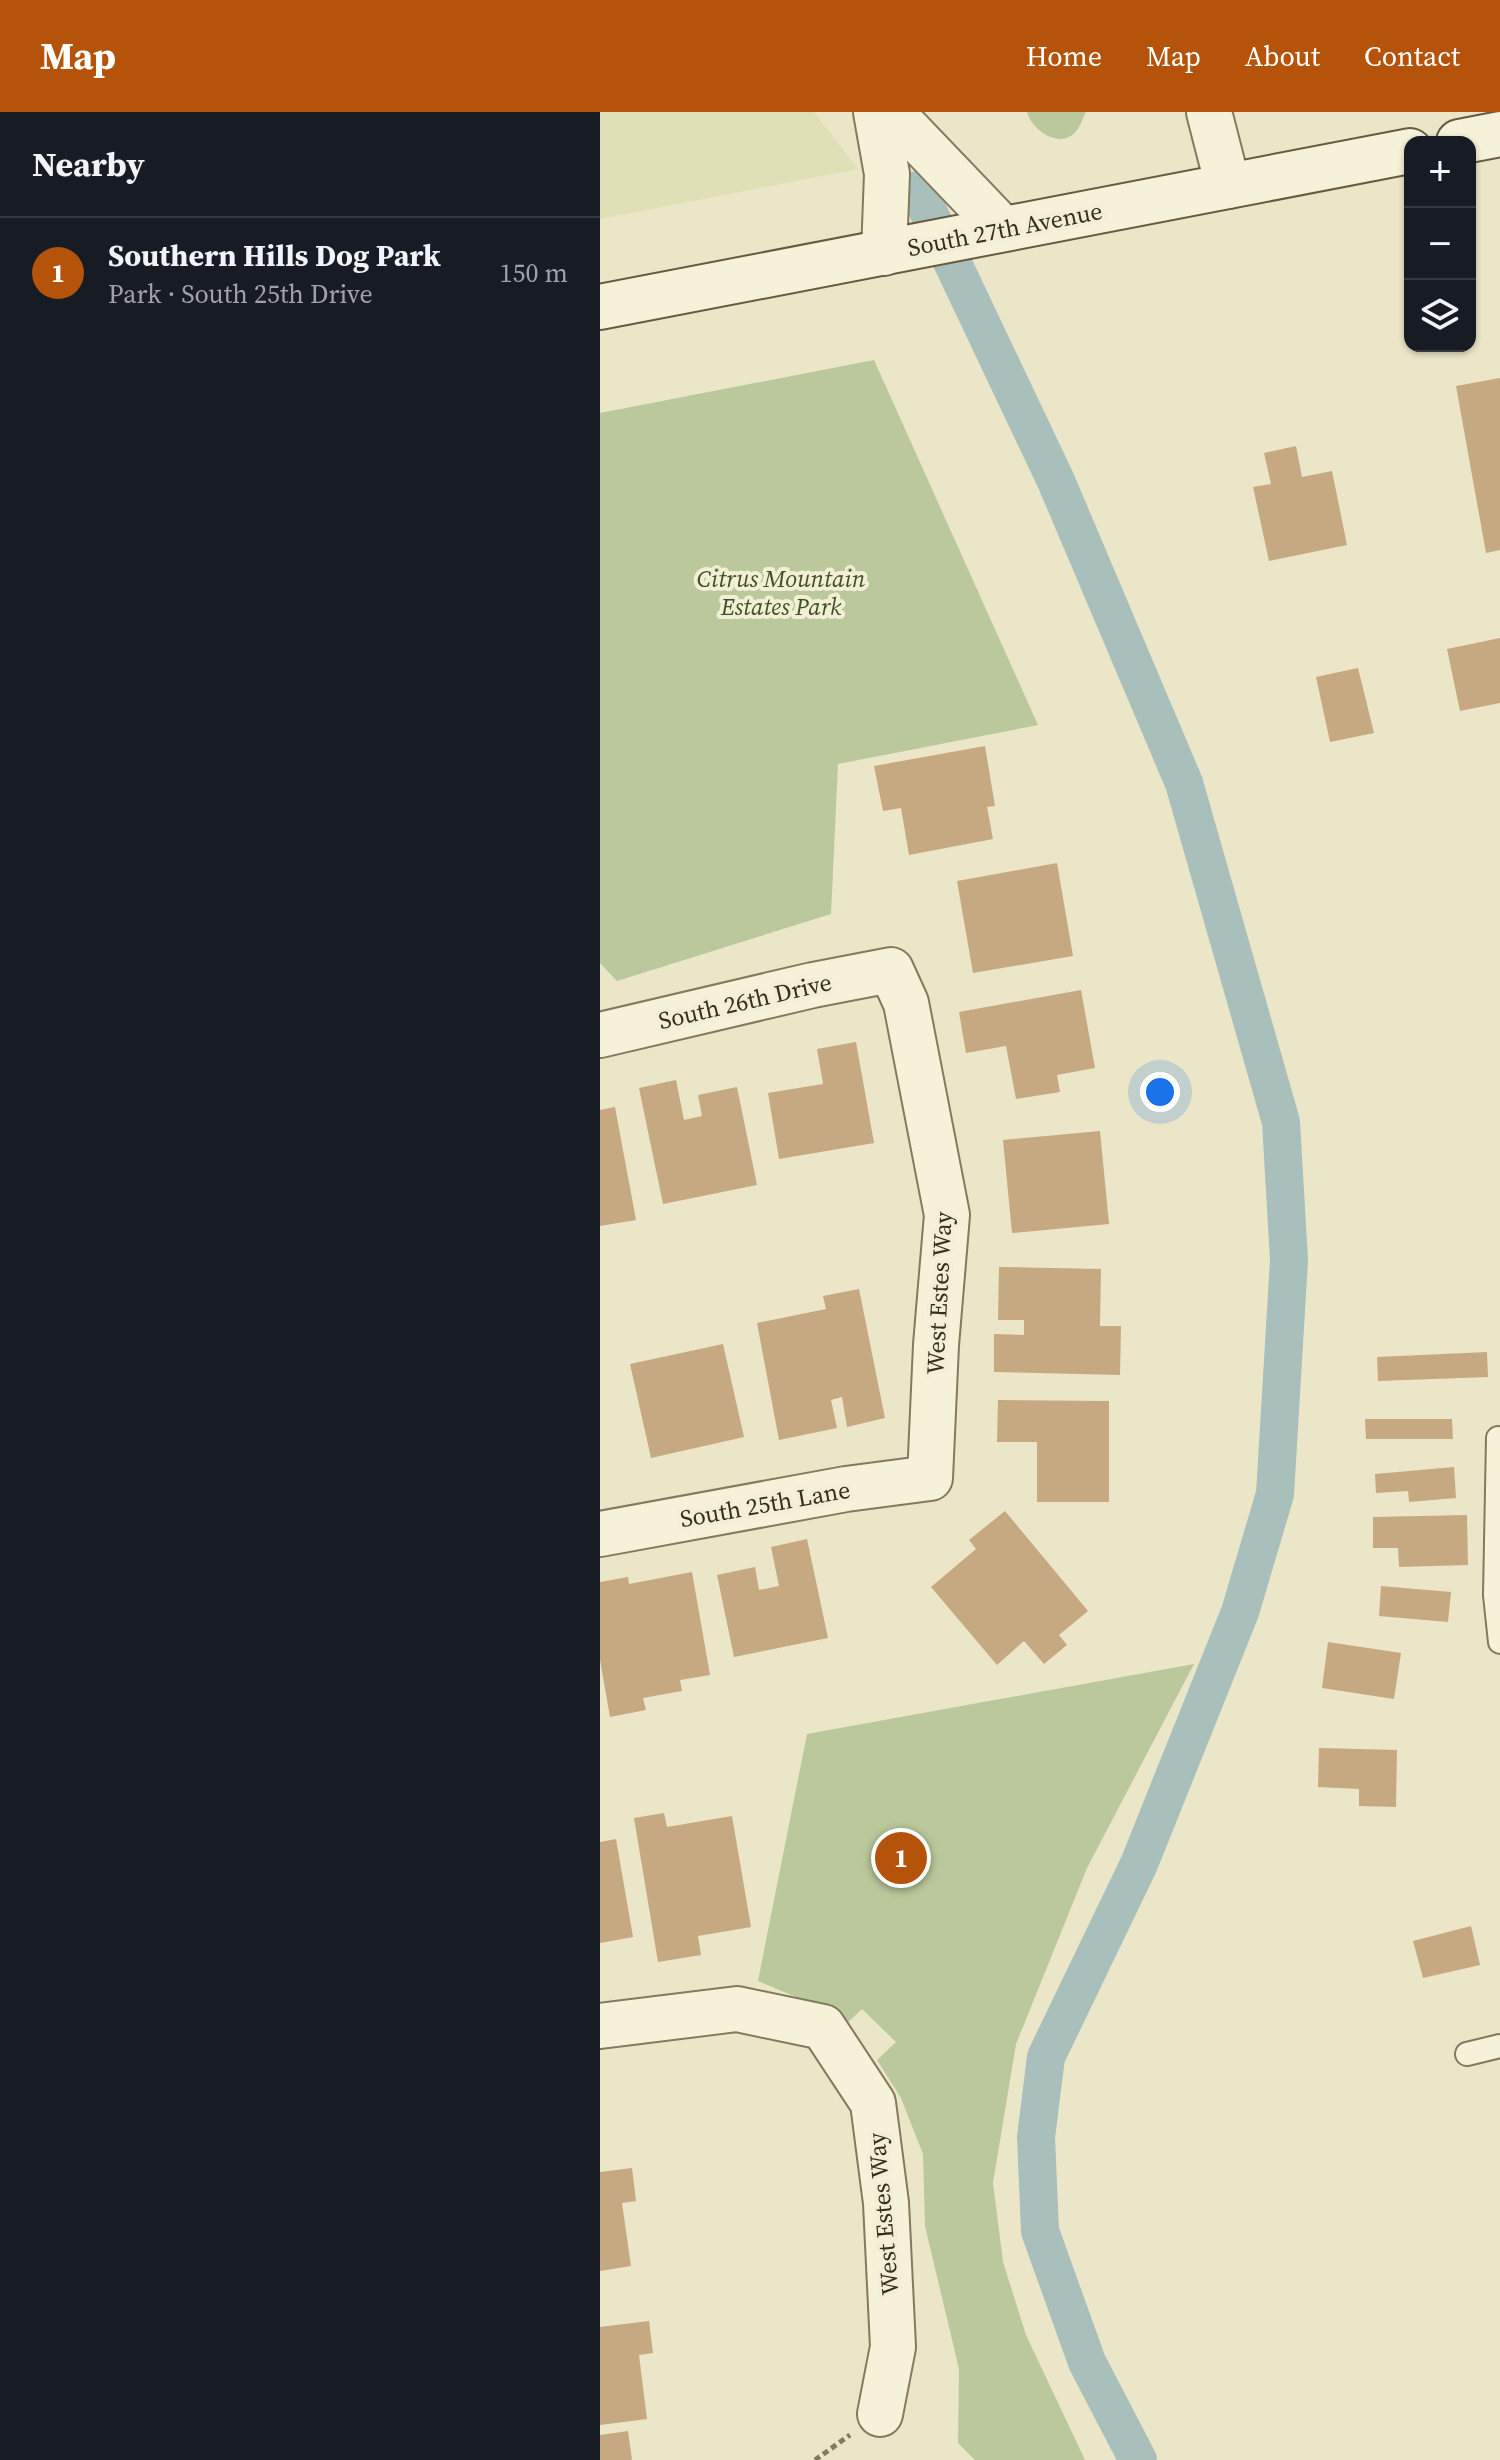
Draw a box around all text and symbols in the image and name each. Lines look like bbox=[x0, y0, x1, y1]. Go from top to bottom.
text: Map bbox=[40, 30, 116, 82]
text: Home bbox=[1026, 37, 1102, 75]
text: Map bbox=[1146, 37, 1201, 75]
text: About bbox=[1245, 37, 1320, 75]
text: Contact bbox=[1364, 37, 1460, 75]
map controls bbox=[1404, 136, 1476, 352]
button: + bbox=[1404, 136, 1476, 208]
text: Nearby bbox=[32, 141, 145, 187]
street label: South 27th Avenue bbox=[905, 194, 1105, 264]
button: − bbox=[1404, 208, 1476, 280]
text: Southern Hills Dog Park bbox=[108, 235, 441, 276]
text: 1 bbox=[51, 255, 65, 291]
text: 150 m bbox=[500, 255, 568, 291]
text: Park · South 25th Drive bbox=[108, 276, 373, 312]
button: layers bbox=[1404, 280, 1476, 352]
park label: Citrus Mountain Estates Park bbox=[697, 562, 866, 623]
street label: South 26th Drive bbox=[655, 965, 835, 1037]
your location bbox=[1140, 1072, 1180, 1112]
street label: West Estes Way bbox=[918, 1210, 960, 1375]
street label: South 25th Lane bbox=[677, 1473, 853, 1535]
pin: 1 bbox=[875, 1828, 927, 1888]
street label: West Estes Way bbox=[859, 2131, 907, 2297]

